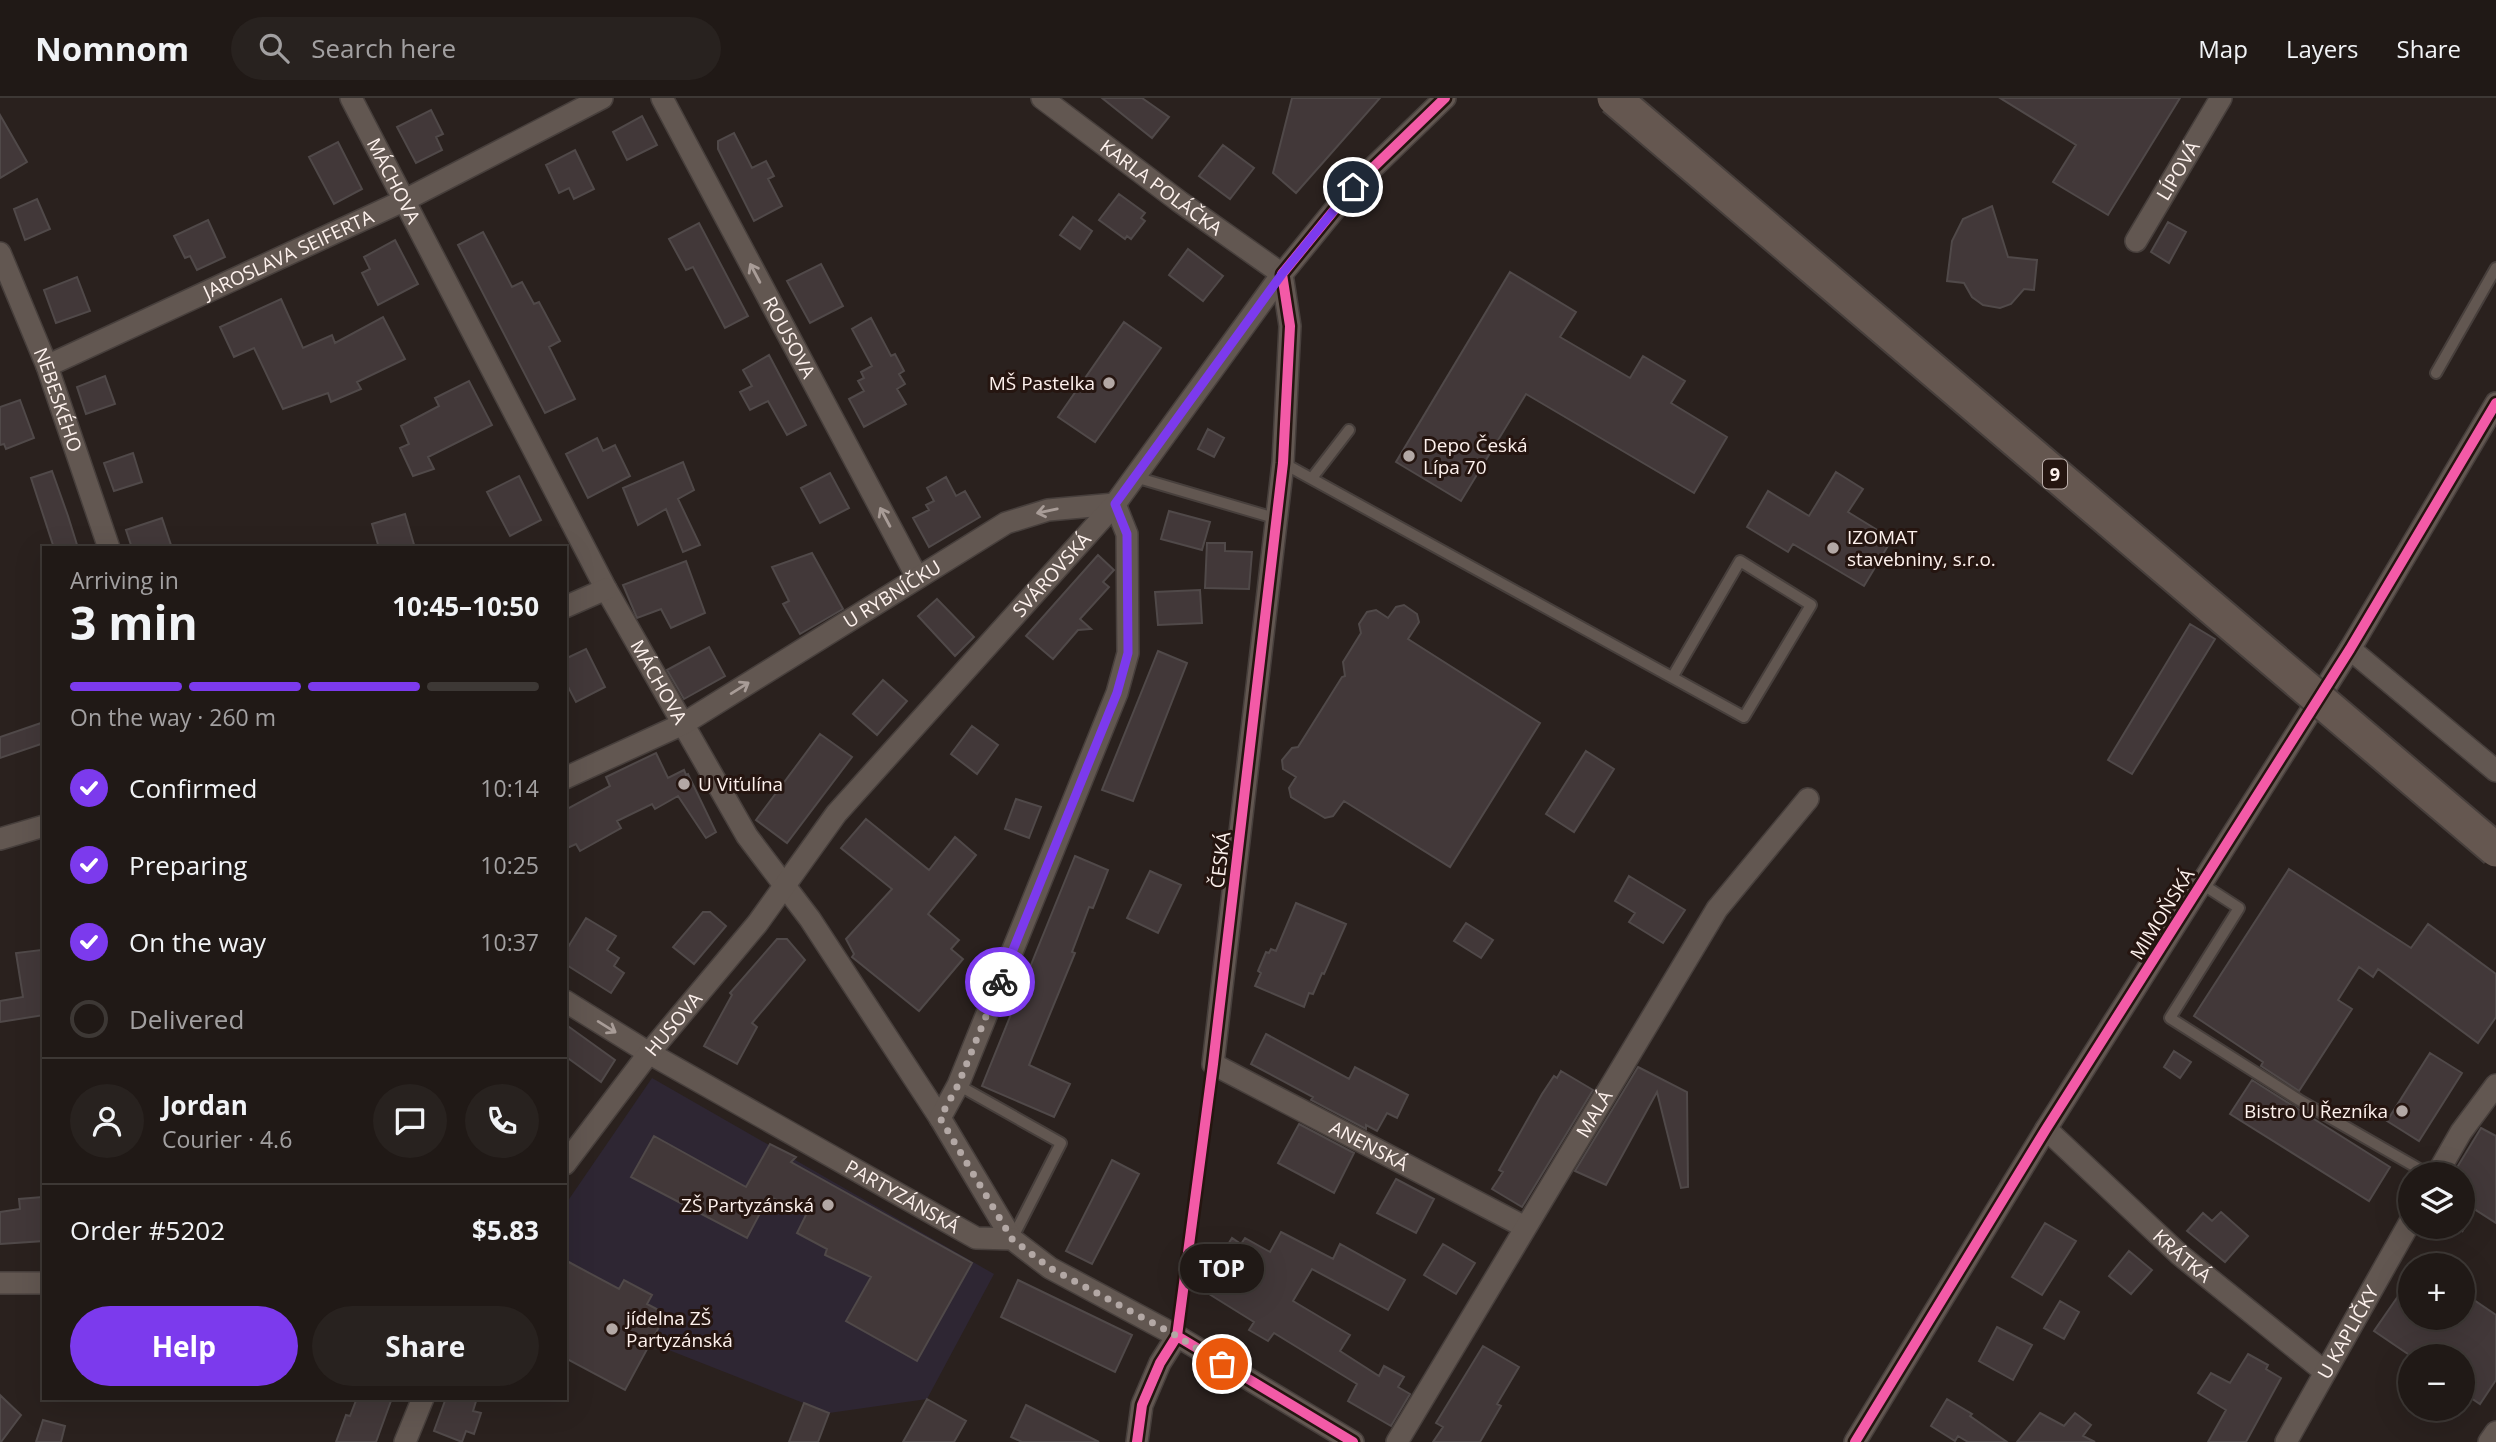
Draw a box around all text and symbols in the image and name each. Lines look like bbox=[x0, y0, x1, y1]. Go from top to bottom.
search box bbox=[231, 17, 721, 80]
text: Nomnom bbox=[35, 26, 189, 71]
icon: search bbox=[255, 29, 293, 67]
text: Search here bbox=[311, 30, 456, 66]
text: Map bbox=[2198, 32, 2248, 65]
text: Layers bbox=[2286, 32, 2359, 65]
text: Share bbox=[2397, 32, 2461, 65]
street label: MÁCHOVA bbox=[361, 133, 427, 228]
street label: KARLA POLÁČKA bbox=[1095, 133, 1228, 241]
street label: LÍPOVÁ bbox=[2150, 136, 2206, 205]
pin bbox=[1323, 157, 1383, 217]
icon: home bbox=[1334, 168, 1372, 206]
street label: JAROSLAVA SEIFERTA bbox=[197, 203, 378, 306]
one-way arrow bbox=[748, 263, 761, 284]
street label: ROUSOVA bbox=[757, 292, 822, 383]
street label: NEBESKÉHO bbox=[28, 344, 88, 456]
place label: MŠ Pastelka bbox=[989, 370, 1095, 396]
marker: MŠ Pastelka bbox=[1101, 375, 1117, 391]
place label: Depo Česká Lípa 70 bbox=[1423, 432, 1528, 480]
marker: Depo Česká Lípa 70 bbox=[1401, 448, 1417, 464]
road number: 9 bbox=[2043, 460, 2067, 488]
one-way arrow bbox=[1036, 505, 1059, 519]
one-way arrow bbox=[878, 507, 891, 528]
place label: IZOMAT stavebniny, s.r.o. bbox=[1847, 524, 1996, 572]
street label: SVÁROVSKÁ bbox=[1006, 527, 1097, 623]
marker: IZOMAT stavebniny, s.r.o. bbox=[1825, 540, 1841, 556]
street label: U RYBNÍČKU bbox=[838, 554, 946, 634]
text: Arriving in bbox=[70, 564, 179, 596]
text: 10:45–10:50 bbox=[392, 588, 539, 624]
text: 3 min bbox=[70, 591, 198, 653]
street label: MÁCHOVA bbox=[625, 635, 693, 729]
one-way arrow bbox=[730, 680, 750, 694]
text: On the way · 260 m bbox=[70, 701, 276, 733]
icon: check bbox=[70, 769, 108, 807]
text: Confirmed bbox=[129, 770, 257, 806]
place label: U Viťulína bbox=[698, 771, 783, 797]
text: 10:14 bbox=[480, 772, 539, 804]
marker: U Viťulína bbox=[676, 776, 692, 792]
street label: ČESKÁ bbox=[1204, 830, 1236, 890]
icon: check bbox=[70, 846, 108, 884]
text: Preparing bbox=[129, 847, 247, 883]
text: 10:25 bbox=[480, 849, 539, 881]
street label: MIMOŇSKÁ bbox=[2124, 864, 2200, 964]
icon: check bbox=[70, 923, 108, 961]
text: On the way bbox=[129, 924, 266, 960]
text: 10:37 bbox=[480, 926, 539, 958]
courier bbox=[965, 947, 1035, 1017]
icon: bike bbox=[981, 963, 1019, 1001]
street label: HUSOVA bbox=[639, 986, 708, 1062]
text: Delivered bbox=[129, 1001, 244, 1037]
one-way arrow bbox=[597, 1019, 616, 1034]
button: person bbox=[70, 1084, 144, 1158]
button: chat bbox=[373, 1084, 447, 1158]
button: phone bbox=[465, 1084, 539, 1158]
street label: MALÁ bbox=[1570, 1085, 1618, 1142]
text: Jordan bbox=[162, 1087, 248, 1123]
place label: Bistro U Řezníka bbox=[2244, 1098, 2388, 1124]
marker: Bistro U Řezníka bbox=[2394, 1103, 2410, 1119]
street label: ANENSKÁ bbox=[1325, 1114, 1413, 1177]
text: Courier · 4.6 bbox=[162, 1123, 292, 1155]
street label: PARTYZÁNSKÁ bbox=[841, 1154, 964, 1239]
map controls bbox=[2398, 1162, 2475, 1421]
button: layers bbox=[2398, 1162, 2475, 1239]
place label: ZŠ Partyzánská bbox=[681, 1192, 814, 1218]
marker: ZŠ Partyzánská bbox=[820, 1197, 836, 1213]
text: Order #5202 bbox=[70, 1212, 225, 1248]
text: $5.83 bbox=[472, 1212, 539, 1248]
street label: KRÁTKÁ bbox=[2147, 1223, 2217, 1288]
callout: TOP bbox=[1180, 1245, 1264, 1294]
text: TOP bbox=[1199, 1252, 1245, 1284]
button: + bbox=[2398, 1253, 2475, 1330]
street label: U KAPLIČKY bbox=[2311, 1281, 2385, 1384]
place label: jídelna ZŠ Partyzánská bbox=[624, 1305, 733, 1353]
button: Help bbox=[70, 1306, 298, 1386]
button: Share bbox=[312, 1306, 539, 1386]
marker: jídelna ZŠ Partyzánská bbox=[604, 1321, 620, 1337]
pin bbox=[1192, 1334, 1252, 1394]
button: − bbox=[2398, 1344, 2475, 1421]
icon: bag bbox=[1203, 1345, 1241, 1383]

